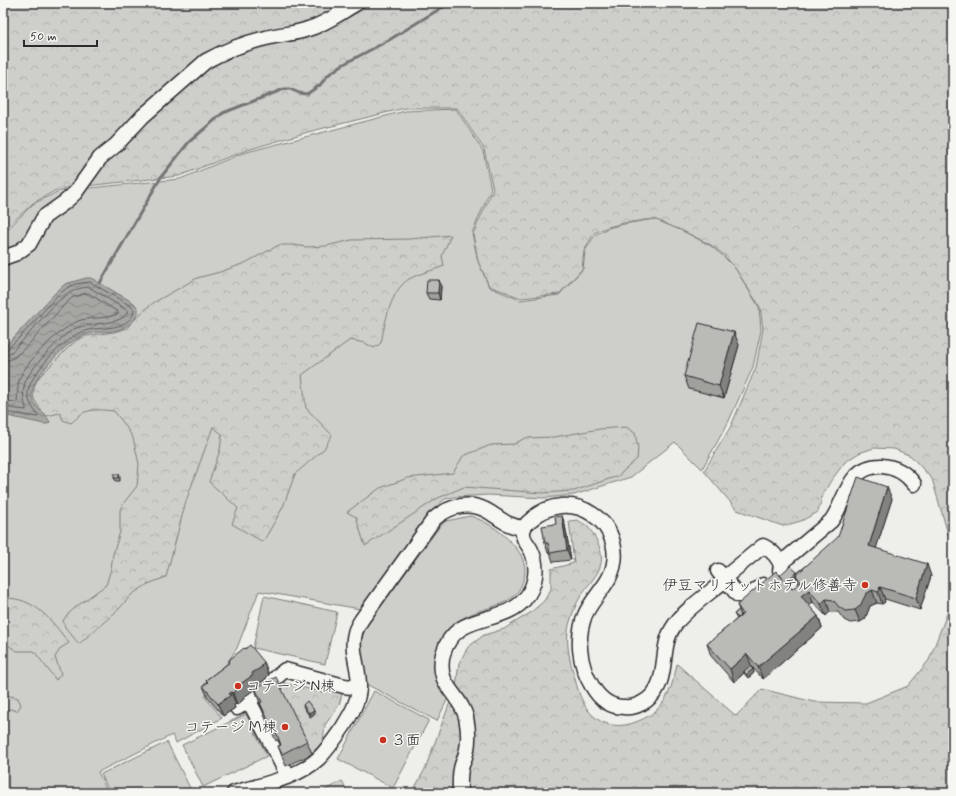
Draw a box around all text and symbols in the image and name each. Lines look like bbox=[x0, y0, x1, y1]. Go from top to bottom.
scale bar bbox=[24, 22, 97, 48]
text: 50 m bbox=[30, 29, 57, 45]
place label: 伊豆マリオットホテル修善寺 bbox=[663, 576, 857, 596]
marker: 伊豆マリオットホテル修善寺 bbox=[860, 580, 870, 590]
place label: コテージ N棟 bbox=[246, 677, 335, 697]
marker: コテージ N棟 bbox=[233, 681, 243, 691]
place label: コテージ M棟 bbox=[184, 718, 277, 738]
marker: コテージ M棟 bbox=[280, 722, 290, 732]
place label: ３面 bbox=[391, 731, 421, 751]
marker: ３面 bbox=[378, 735, 388, 745]

